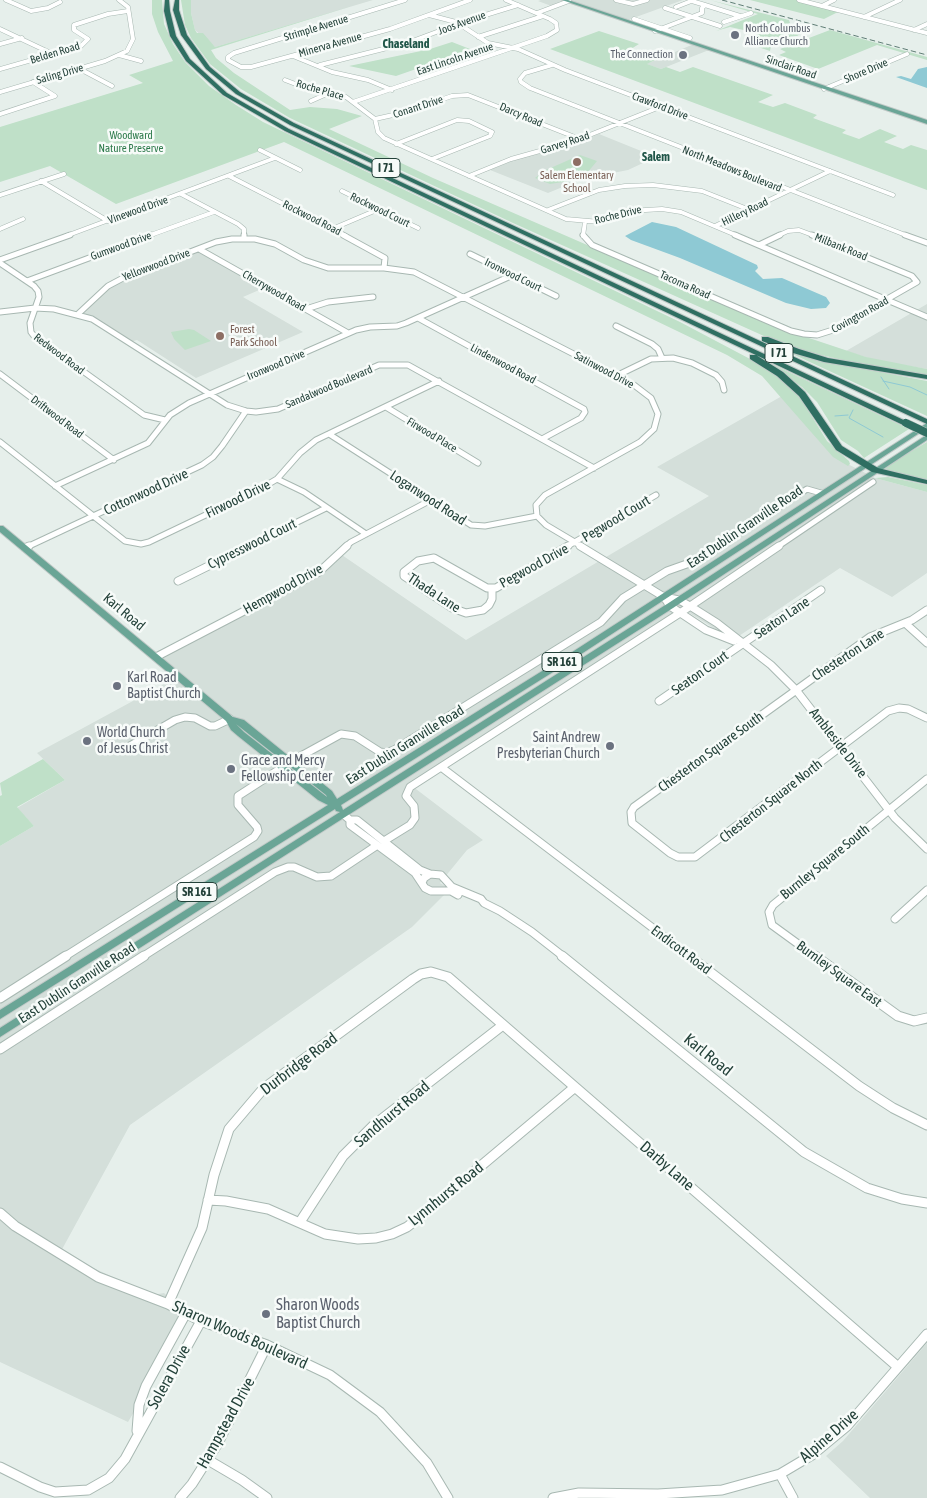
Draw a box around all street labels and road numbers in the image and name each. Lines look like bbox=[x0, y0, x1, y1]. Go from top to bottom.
street label: Joos Avenue bbox=[436, 8, 488, 38]
street label: Strimple Avenue bbox=[282, 12, 350, 44]
street label: Minerva Avenue bbox=[297, 30, 363, 60]
street label: Belden Road bbox=[29, 39, 81, 67]
street label: East Lincoln Avenue bbox=[415, 40, 495, 78]
street label: Sinclair Road bbox=[764, 52, 818, 82]
street label: Shore Drive bbox=[842, 56, 890, 86]
street label: Saling Drive bbox=[35, 61, 85, 87]
street label: Roche Place bbox=[295, 77, 345, 103]
street label: Crawford Drive bbox=[630, 89, 690, 123]
street label: Conant Drive bbox=[391, 93, 445, 121]
street label: Darcy Road bbox=[497, 100, 545, 130]
street label: Garvey Road bbox=[539, 129, 591, 157]
street label: North Meadows Boulevard bbox=[680, 143, 784, 195]
road number: I 71 bbox=[372, 158, 400, 178]
street label: Rockwood Court bbox=[348, 190, 412, 230]
street label: Vinewood Drive bbox=[106, 193, 170, 227]
street label: Hillery Road bbox=[720, 195, 770, 229]
street label: Rockwood Road bbox=[280, 198, 344, 238]
street label: Roche Drive bbox=[593, 203, 643, 227]
street label: Gumwood Drive bbox=[89, 229, 153, 263]
street label: Milbank Road bbox=[813, 230, 869, 264]
street label: Yellowwood Drive bbox=[120, 246, 192, 284]
street label: Ironwood Court bbox=[482, 256, 544, 294]
street label: Cherrywood Road bbox=[240, 268, 308, 314]
street label: Tacoma Road bbox=[658, 268, 712, 302]
street label: Covington Road bbox=[829, 294, 891, 336]
street label: Redwood Road bbox=[31, 331, 87, 377]
street label: Lindenwood Road bbox=[468, 341, 538, 387]
road number: I 71 bbox=[765, 343, 793, 362]
street label: Ironwood Drive bbox=[245, 347, 307, 383]
street label: Satinwood Drive bbox=[572, 349, 636, 391]
street label: Sandalwood Boulevard bbox=[284, 363, 374, 411]
street label: Driftwood Road bbox=[28, 393, 86, 441]
street label: Firwood Place bbox=[405, 415, 459, 455]
street label: Cottonwood Drive bbox=[101, 465, 191, 519]
street label: Loganwood Road bbox=[387, 467, 469, 529]
street label: Firwood Drive bbox=[203, 476, 273, 522]
street label: East Dublin Granville Road bbox=[684, 482, 806, 572]
street label: Pegwood Court bbox=[579, 492, 653, 546]
street label: Cypresswood Court bbox=[205, 515, 299, 573]
street label: Pegwood Drive bbox=[497, 540, 571, 592]
street label: Hempwood Drive bbox=[240, 560, 326, 618]
street label: Thada Lane bbox=[405, 570, 463, 616]
street label: Karl Road bbox=[100, 590, 148, 634]
street label: Seaton Lane bbox=[751, 593, 813, 643]
street label: Chesterton Lane bbox=[809, 625, 887, 685]
street label: Seaton Court bbox=[668, 647, 732, 699]
road number: SR 161 bbox=[542, 652, 582, 672]
street label: East Dublin Granville Road bbox=[343, 702, 467, 788]
street label: Ambleside Drive bbox=[806, 705, 870, 781]
street label: Chesterton Square South bbox=[655, 708, 767, 796]
street label: Chesterton Square North bbox=[716, 756, 826, 846]
street label: Burnley Square South bbox=[777, 821, 873, 903]
road number: SR 161 bbox=[177, 882, 217, 902]
street label: Endicott Road bbox=[648, 922, 714, 978]
street label: Burnley Square East bbox=[793, 937, 885, 1011]
street label: East Dublin Granville Road bbox=[15, 939, 139, 1027]
street label: Durbridge Road bbox=[257, 1029, 341, 1099]
street label: Karl Road bbox=[680, 1030, 736, 1080]
street label: Sandhurst Road bbox=[350, 1077, 434, 1151]
street label: Darby Lane bbox=[636, 1137, 698, 1195]
street label: Lynnhurst Road bbox=[405, 1158, 487, 1230]
street label: Sharon Woods Boulevard bbox=[169, 1297, 311, 1373]
street label: Solera Drive bbox=[143, 1341, 195, 1413]
street label: Hampstead Drive bbox=[193, 1374, 259, 1472]
street label: Alpine Drive bbox=[796, 1405, 862, 1467]

